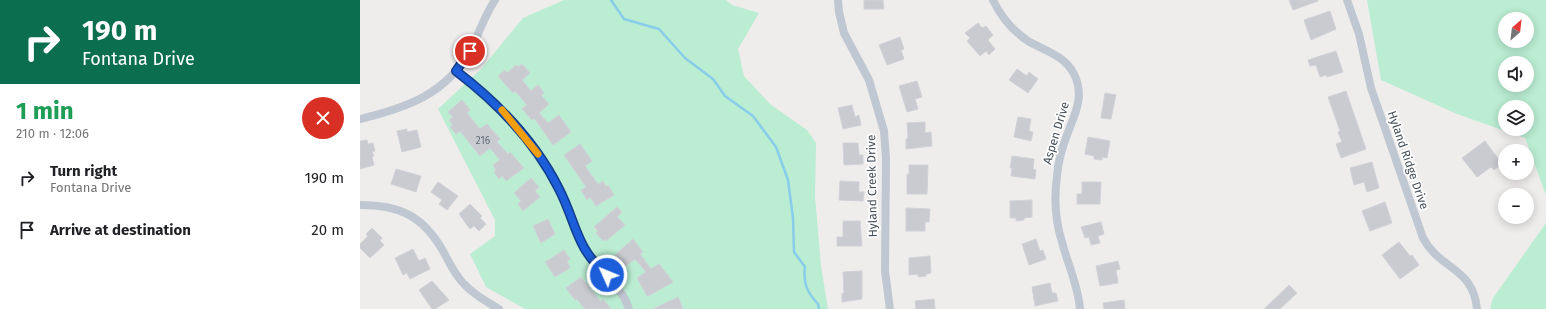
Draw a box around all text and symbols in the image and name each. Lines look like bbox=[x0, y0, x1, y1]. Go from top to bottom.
north arrow bbox=[1498, 12, 1534, 48]
map controls bbox=[1498, 12, 1534, 224]
text: 190 m bbox=[82, 14, 157, 47]
icon: right bbox=[16, 16, 68, 68]
pin bbox=[453, 34, 487, 68]
icon: arrive bbox=[459, 40, 481, 62]
text: Fontana Drive bbox=[82, 48, 195, 70]
button: sound bbox=[1498, 56, 1534, 92]
text: 1 min bbox=[16, 97, 74, 125]
button: close bbox=[302, 97, 344, 139]
street label: Aspen Drive bbox=[1040, 100, 1072, 166]
button: layers bbox=[1498, 100, 1534, 136]
street label: Hyland Ridge Drive bbox=[1385, 109, 1431, 211]
text: 210 m · 12:06 bbox=[16, 126, 89, 141]
street label: Hyland Creek Drive bbox=[864, 134, 880, 238]
house number: 216 bbox=[476, 135, 490, 147]
button: + bbox=[1498, 144, 1534, 180]
text: Turn right bbox=[50, 162, 117, 180]
icon: right bbox=[16, 167, 38, 189]
text: 190 m bbox=[304, 169, 344, 187]
text: Fontana Drive bbox=[50, 180, 131, 195]
button: − bbox=[1498, 188, 1534, 224]
icon: arrive bbox=[16, 219, 38, 241]
text: Arrive at destination bbox=[50, 221, 191, 239]
text: 20 m bbox=[311, 221, 344, 239]
position arrow bbox=[586, 254, 628, 296]

